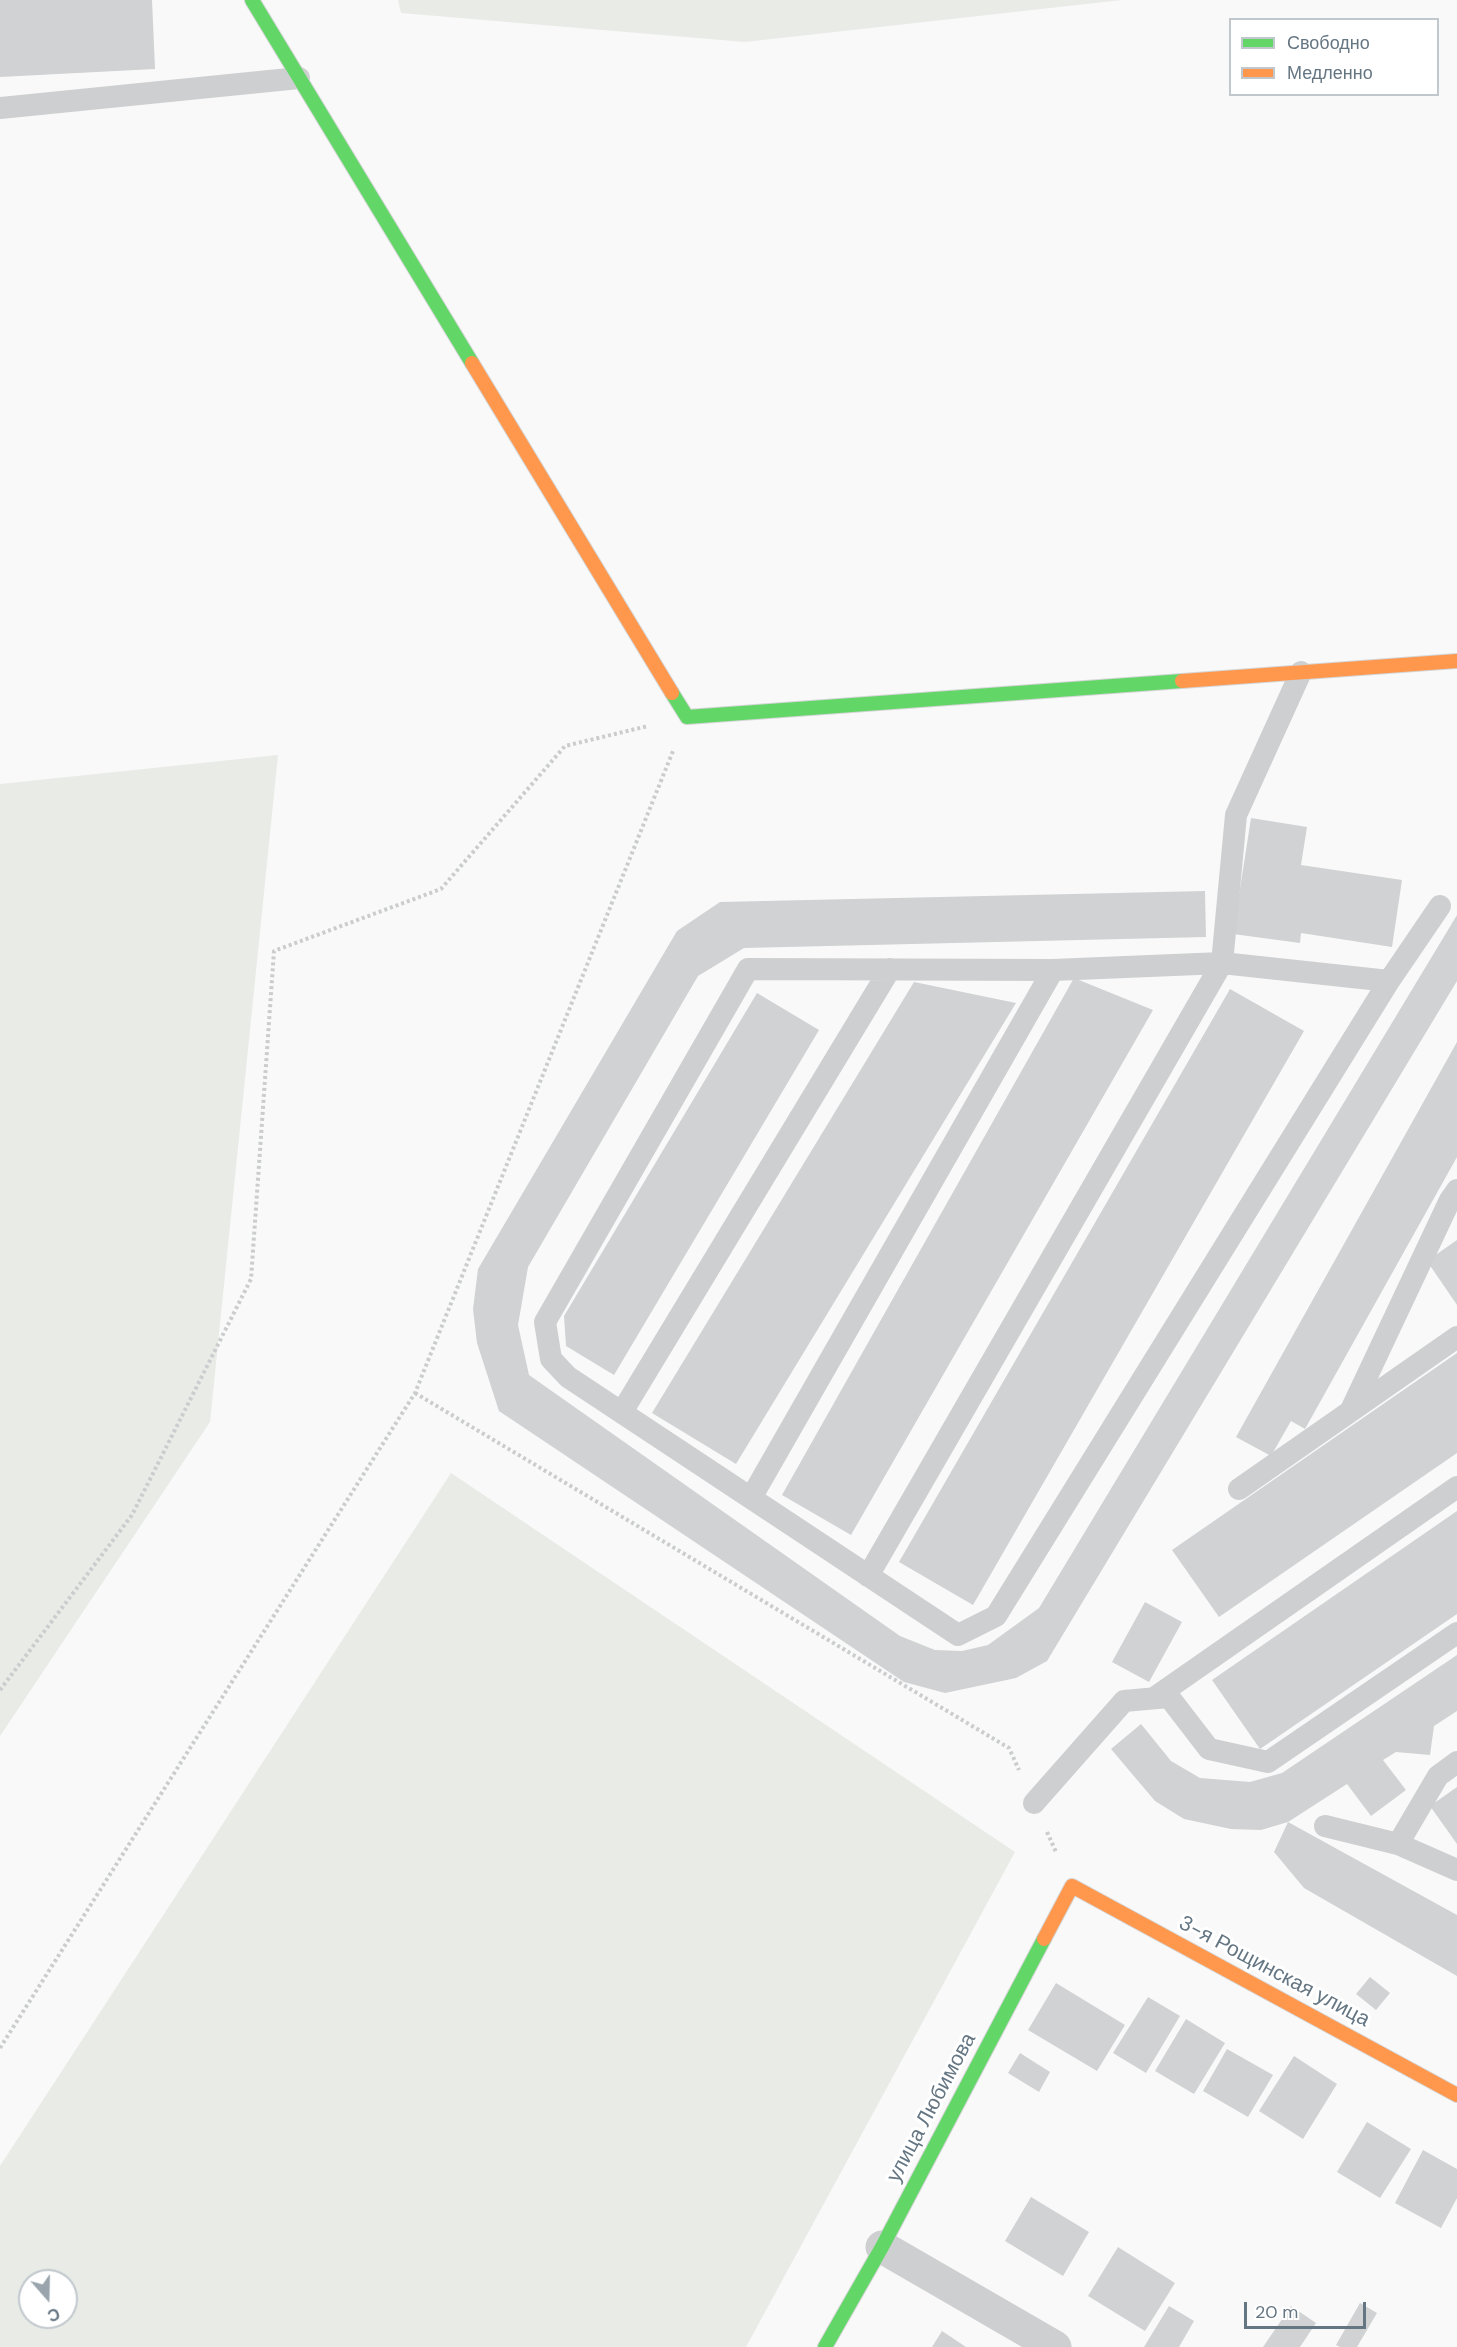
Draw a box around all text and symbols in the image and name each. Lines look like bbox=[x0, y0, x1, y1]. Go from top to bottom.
legend bbox=[1229, 18, 1439, 96]
text: Свободно bbox=[1287, 31, 1370, 55]
text: Медленно bbox=[1287, 61, 1373, 85]
street label: 3-я Рощинская улица bbox=[1174, 1911, 1374, 2033]
street label: улица Любимова bbox=[882, 2029, 982, 2187]
north arrow bbox=[18, 2269, 78, 2329]
scale bar bbox=[1247, 2290, 1368, 2328]
text: 20 m bbox=[1255, 2300, 1298, 2324]
text: С bbox=[45, 2303, 63, 2326]

